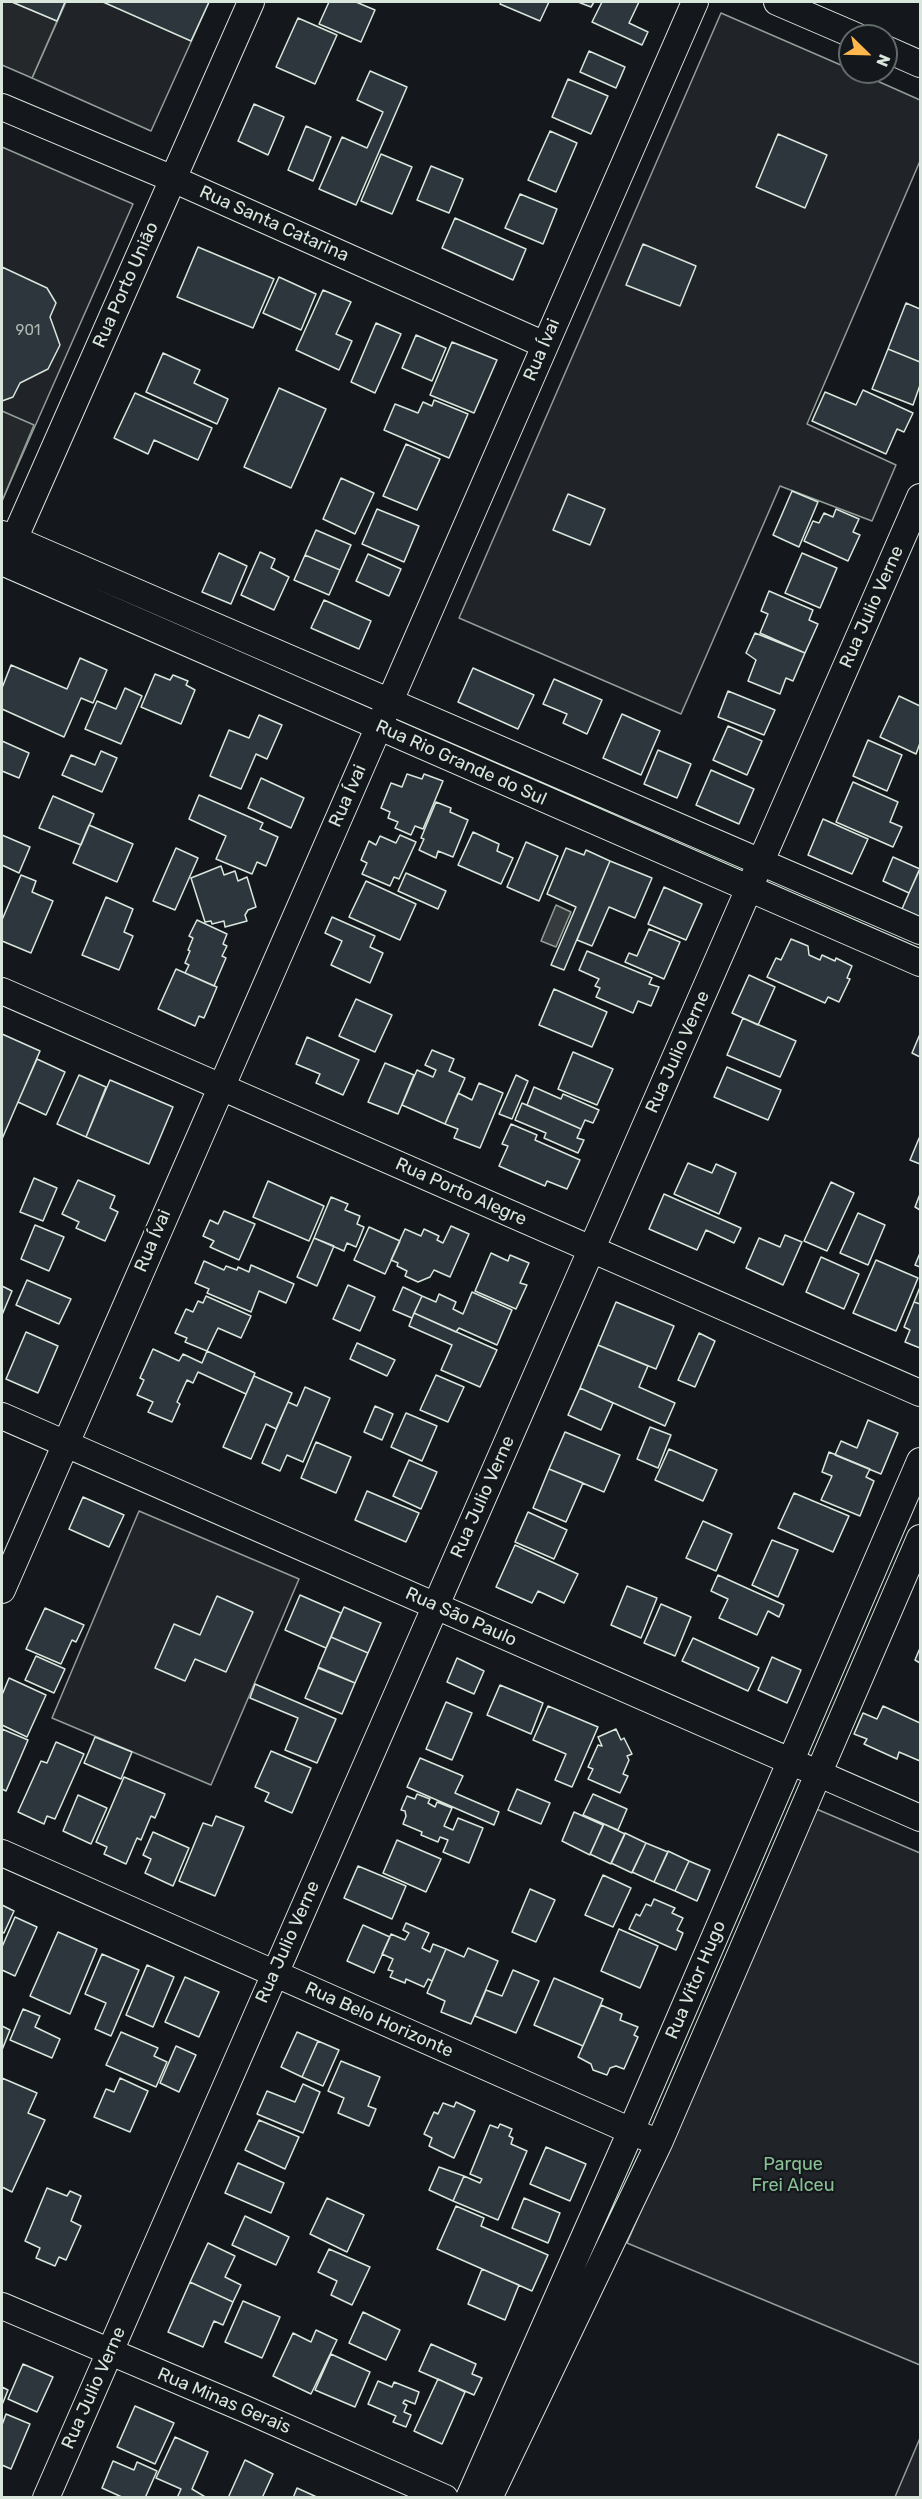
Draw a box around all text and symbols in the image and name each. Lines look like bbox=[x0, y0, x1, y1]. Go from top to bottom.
north arrow bbox=[838, 24, 898, 84]
text: N bbox=[872, 51, 894, 69]
street label: Rua Santa Catarina bbox=[196, 181, 352, 267]
street label: Rua Porto União bbox=[89, 219, 163, 351]
street label: Rua Ívai bbox=[519, 316, 565, 384]
house number: 901 bbox=[16, 322, 40, 340]
street label: Rua Julio Verne bbox=[835, 543, 909, 671]
street label: Rua Rio Grande do Sul bbox=[372, 716, 550, 810]
street label: Rua Ívai bbox=[325, 762, 371, 830]
street label: Rua Julio Verne bbox=[641, 988, 715, 1116]
street label: Rua Porto Alegre bbox=[392, 1153, 530, 1231]
street label: Rua Ívai bbox=[130, 1207, 176, 1275]
street label: Rua Julio Verne bbox=[446, 1433, 520, 1561]
street label: Rua São Paulo bbox=[402, 1583, 520, 1651]
street label: Rua Julio Verne bbox=[251, 1878, 325, 2006]
street label: Rua Vitor Hugo bbox=[661, 1918, 731, 2042]
street label: Rua Belo Horizonte bbox=[302, 1978, 456, 2062]
park label: Parque Frei Alceu bbox=[751, 2154, 835, 2196]
street label: Rua Julio Verne bbox=[57, 2324, 131, 2452]
street label: Rua Minas Gerais bbox=[154, 2363, 294, 2439]

